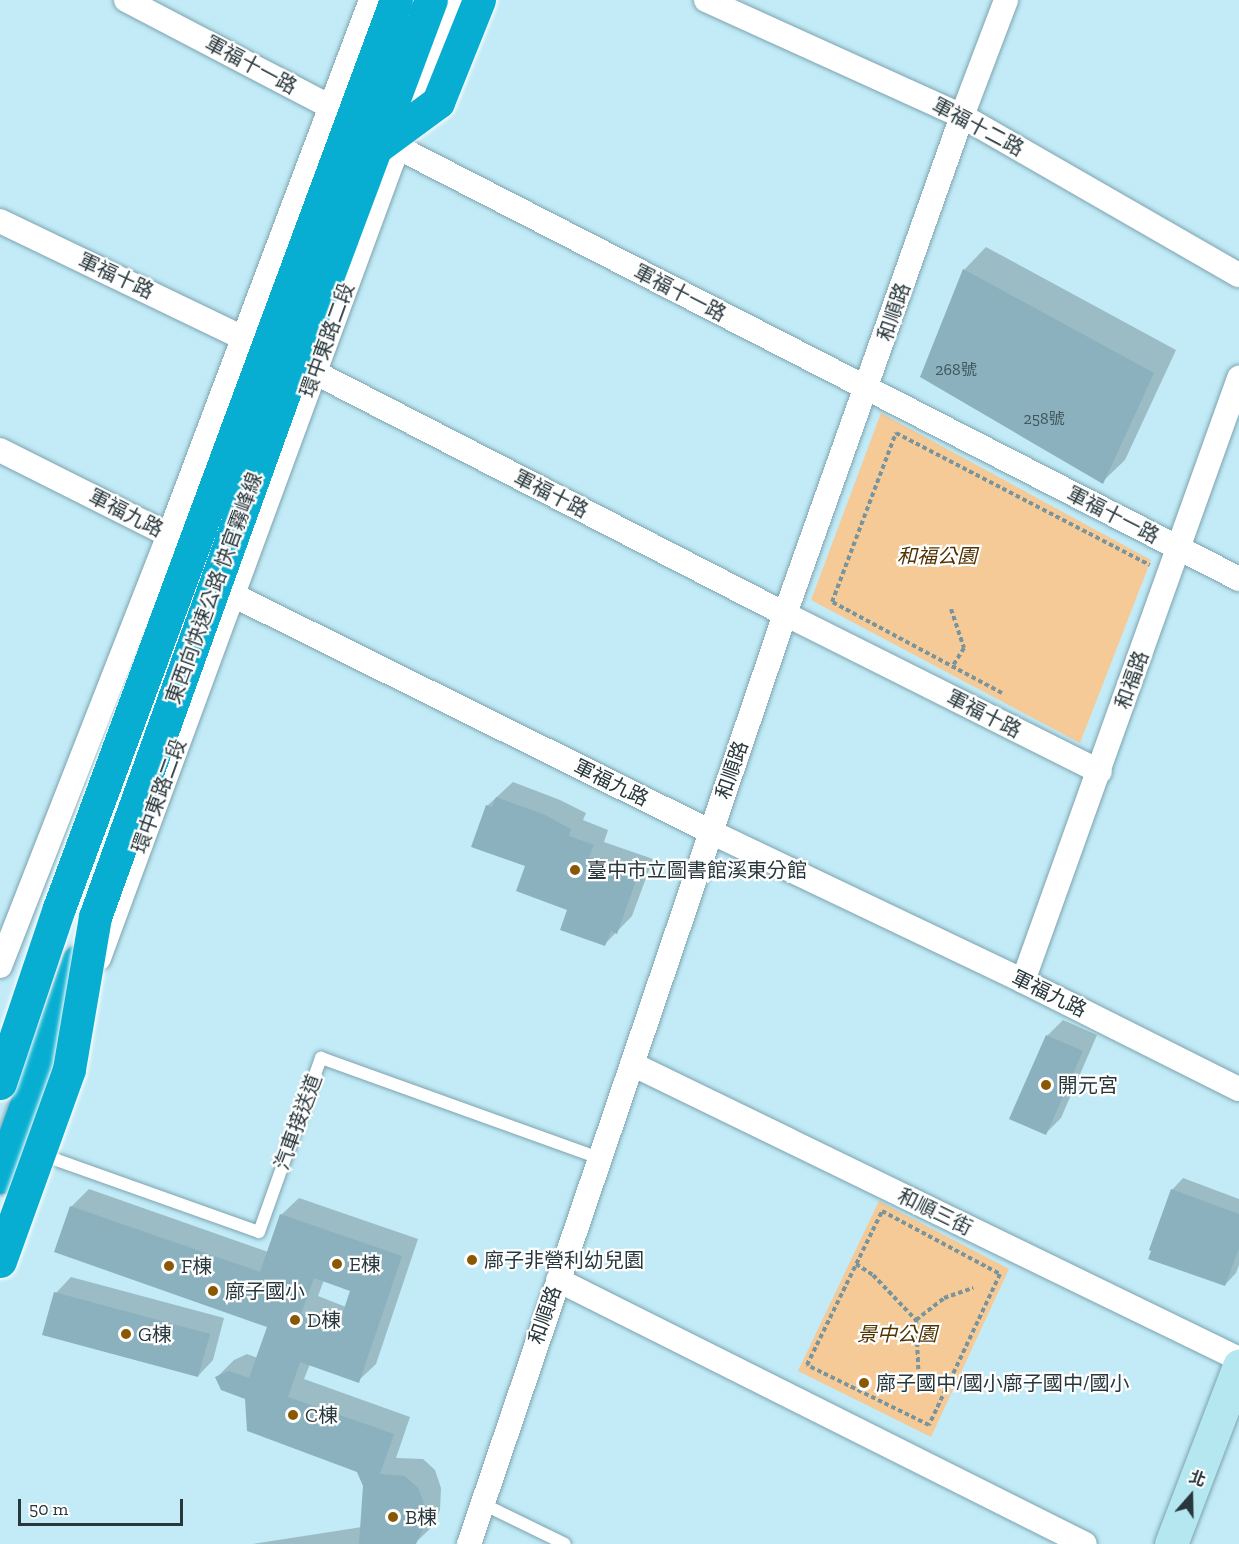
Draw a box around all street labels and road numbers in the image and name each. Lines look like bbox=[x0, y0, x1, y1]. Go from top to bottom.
street label: 軍福十一路 bbox=[201, 31, 301, 99]
street label: 軍福十二路 bbox=[928, 93, 1028, 161]
street label: 軍福十路 bbox=[75, 248, 157, 304]
street label: 軍福十一路 bbox=[630, 260, 730, 326]
street label: 環中東路二段 bbox=[295, 280, 359, 400]
street label: 和順路 bbox=[873, 280, 915, 344]
street label: 軍福十路 bbox=[510, 465, 592, 523]
street label: 東西向快速公路 快官霧峰線 bbox=[161, 469, 267, 707]
street label: 軍福十一路 bbox=[1063, 482, 1163, 548]
street label: 軍福九路 bbox=[85, 484, 167, 542]
street label: 和福路 bbox=[1110, 648, 1154, 712]
street label: 軍福十路 bbox=[943, 685, 1025, 743]
street label: 環中東路二段 bbox=[127, 736, 191, 856]
street label: 和順路 bbox=[711, 738, 753, 802]
street label: 軍福九路 bbox=[570, 755, 652, 811]
street label: 軍福九路 bbox=[1008, 966, 1090, 1022]
street label: 汽車接送道 bbox=[270, 1071, 326, 1173]
street label: 和順三街 bbox=[894, 1184, 976, 1240]
street label: 和順路 bbox=[524, 1283, 566, 1347]

